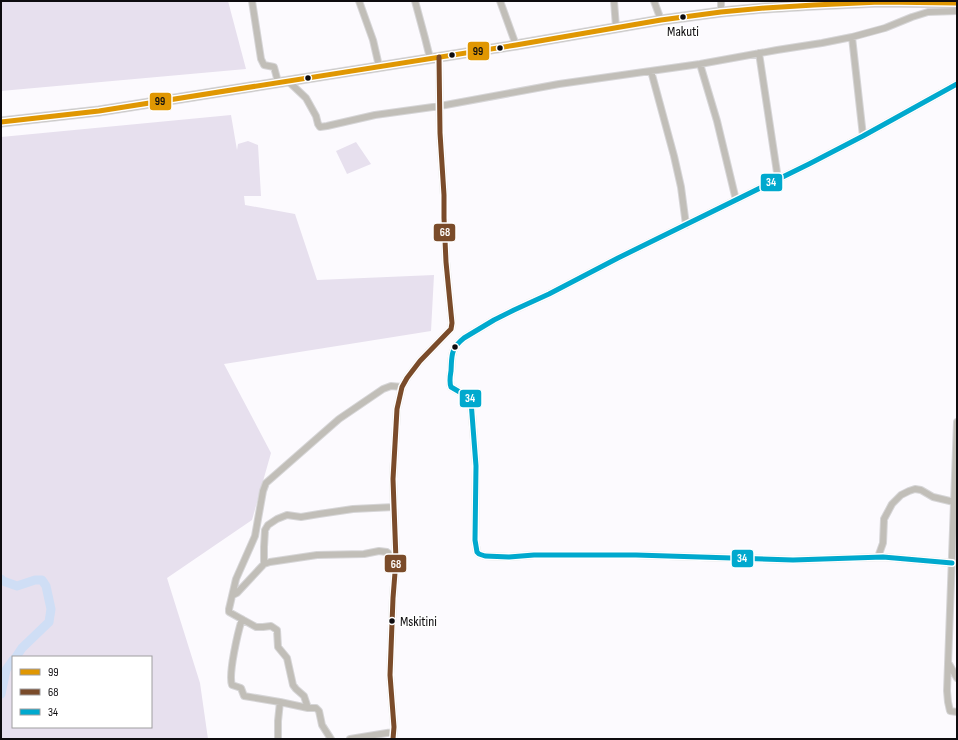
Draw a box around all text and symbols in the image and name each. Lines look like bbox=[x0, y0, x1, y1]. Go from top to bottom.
marker: Makuti bbox=[678, 12, 688, 22]
place label: Makuti bbox=[667, 23, 699, 40]
line badge: 99 bbox=[467, 41, 490, 61]
unlabelled marker bbox=[495, 43, 505, 53]
text: 99 bbox=[473, 45, 483, 58]
unlabelled marker bbox=[447, 50, 457, 60]
unlabelled marker bbox=[303, 73, 313, 83]
line badge: 99 bbox=[149, 92, 172, 111]
text: 99 bbox=[155, 95, 165, 108]
line badge: 34 bbox=[760, 173, 783, 192]
text: 34 bbox=[766, 176, 776, 189]
line badge: 68 bbox=[433, 223, 456, 242]
text: 68 bbox=[440, 226, 450, 239]
unlabelled marker bbox=[450, 342, 460, 352]
line badge: 34 bbox=[459, 389, 482, 408]
text: 34 bbox=[465, 392, 475, 405]
line badge: 34 bbox=[731, 549, 754, 568]
text: 34 bbox=[737, 552, 747, 565]
line badge: 68 bbox=[384, 554, 407, 573]
text: 68 bbox=[391, 558, 401, 571]
place label: Mskitini bbox=[400, 613, 437, 630]
marker: Mskitini bbox=[387, 616, 397, 626]
legend bbox=[12, 656, 152, 728]
text: 99 bbox=[48, 665, 59, 680]
text: 68 bbox=[48, 685, 59, 700]
text: 34 bbox=[48, 705, 58, 720]

